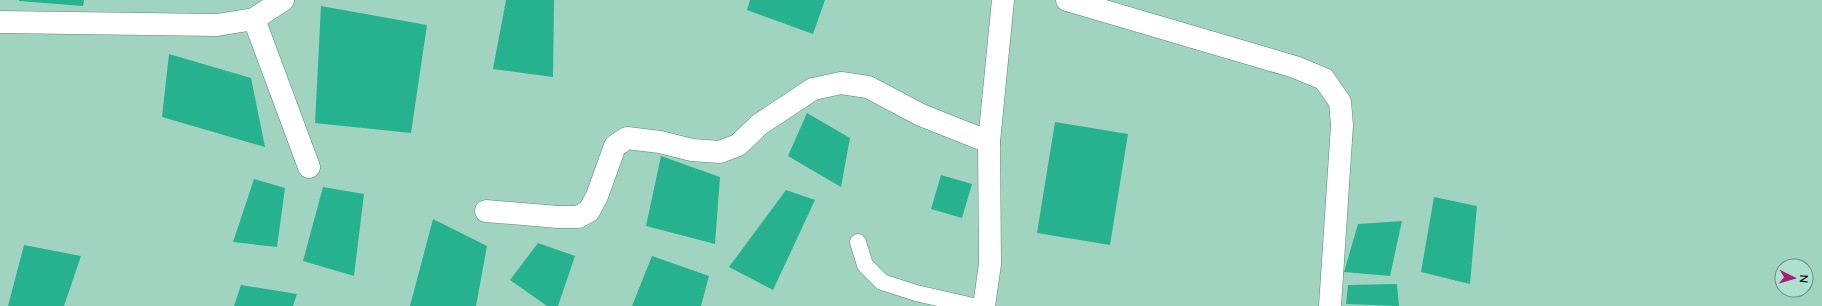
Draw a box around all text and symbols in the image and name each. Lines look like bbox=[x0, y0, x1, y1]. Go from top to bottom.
north arrow bbox=[1774, 258, 1814, 298]
text: N bbox=[1798, 274, 1811, 284]

